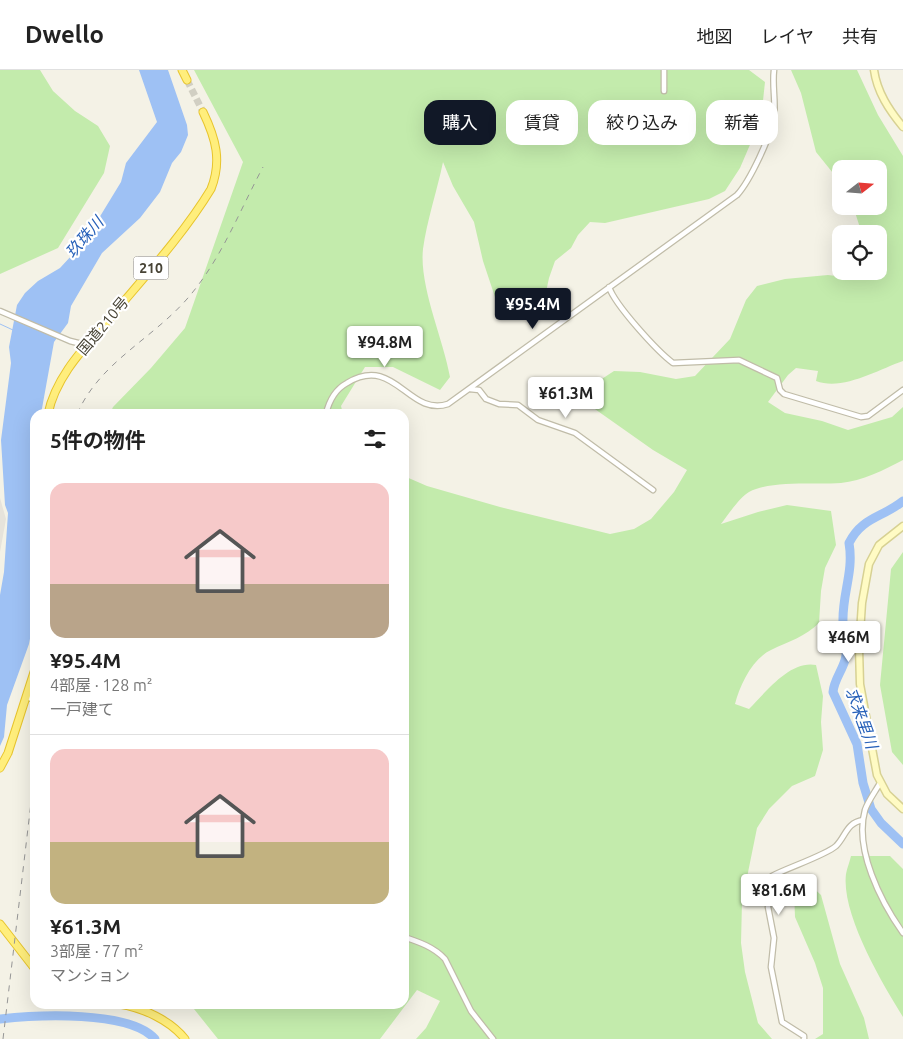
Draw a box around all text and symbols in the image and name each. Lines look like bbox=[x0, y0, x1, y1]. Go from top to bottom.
text: Dwello bbox=[25, 21, 104, 48]
text: 地図 bbox=[697, 26, 733, 46]
text: レイヤ bbox=[761, 26, 814, 46]
text: 共有 bbox=[842, 26, 878, 46]
chip: 購入 bbox=[424, 100, 496, 145]
chip: 賃貸 bbox=[506, 100, 578, 145]
chip: 絞り込み bbox=[588, 100, 696, 145]
chip: 新着 bbox=[706, 100, 778, 145]
north arrow bbox=[832, 160, 888, 215]
map controls bbox=[832, 160, 887, 280]
water label: 玖珠川 bbox=[61, 211, 108, 261]
button: locate bbox=[832, 225, 887, 280]
road number: 210 bbox=[134, 257, 168, 280]
pin: ¥95.4M bbox=[492, 288, 574, 330]
street label: 国道210号 bbox=[73, 293, 132, 358]
text: ¥95.4M bbox=[506, 295, 560, 313]
pin: ¥94.8M bbox=[344, 326, 426, 368]
text: ¥94.8M bbox=[358, 333, 412, 351]
pin: ¥61.3M bbox=[525, 376, 607, 419]
text: ¥61.3M bbox=[539, 384, 593, 402]
icon: filters bbox=[361, 425, 389, 453]
text: 5件の物件 bbox=[50, 428, 146, 452]
icon: home bbox=[175, 516, 265, 606]
pin: ¥46M bbox=[819, 620, 879, 663]
text: ¥46M bbox=[828, 628, 870, 646]
text: ¥95.4M bbox=[50, 648, 121, 672]
text: 4部屋 · 128 m² bbox=[50, 676, 153, 694]
water label: 求来里川 bbox=[843, 685, 882, 753]
text: 一戸建て bbox=[50, 700, 114, 718]
icon: home bbox=[175, 781, 265, 871]
pin: ¥81.6M bbox=[738, 874, 820, 916]
text: ¥81.6M bbox=[752, 881, 806, 899]
text: ¥61.3M bbox=[50, 914, 121, 938]
text: 3部屋 · 77 m² bbox=[50, 942, 144, 960]
text: マンション bbox=[50, 966, 130, 984]

